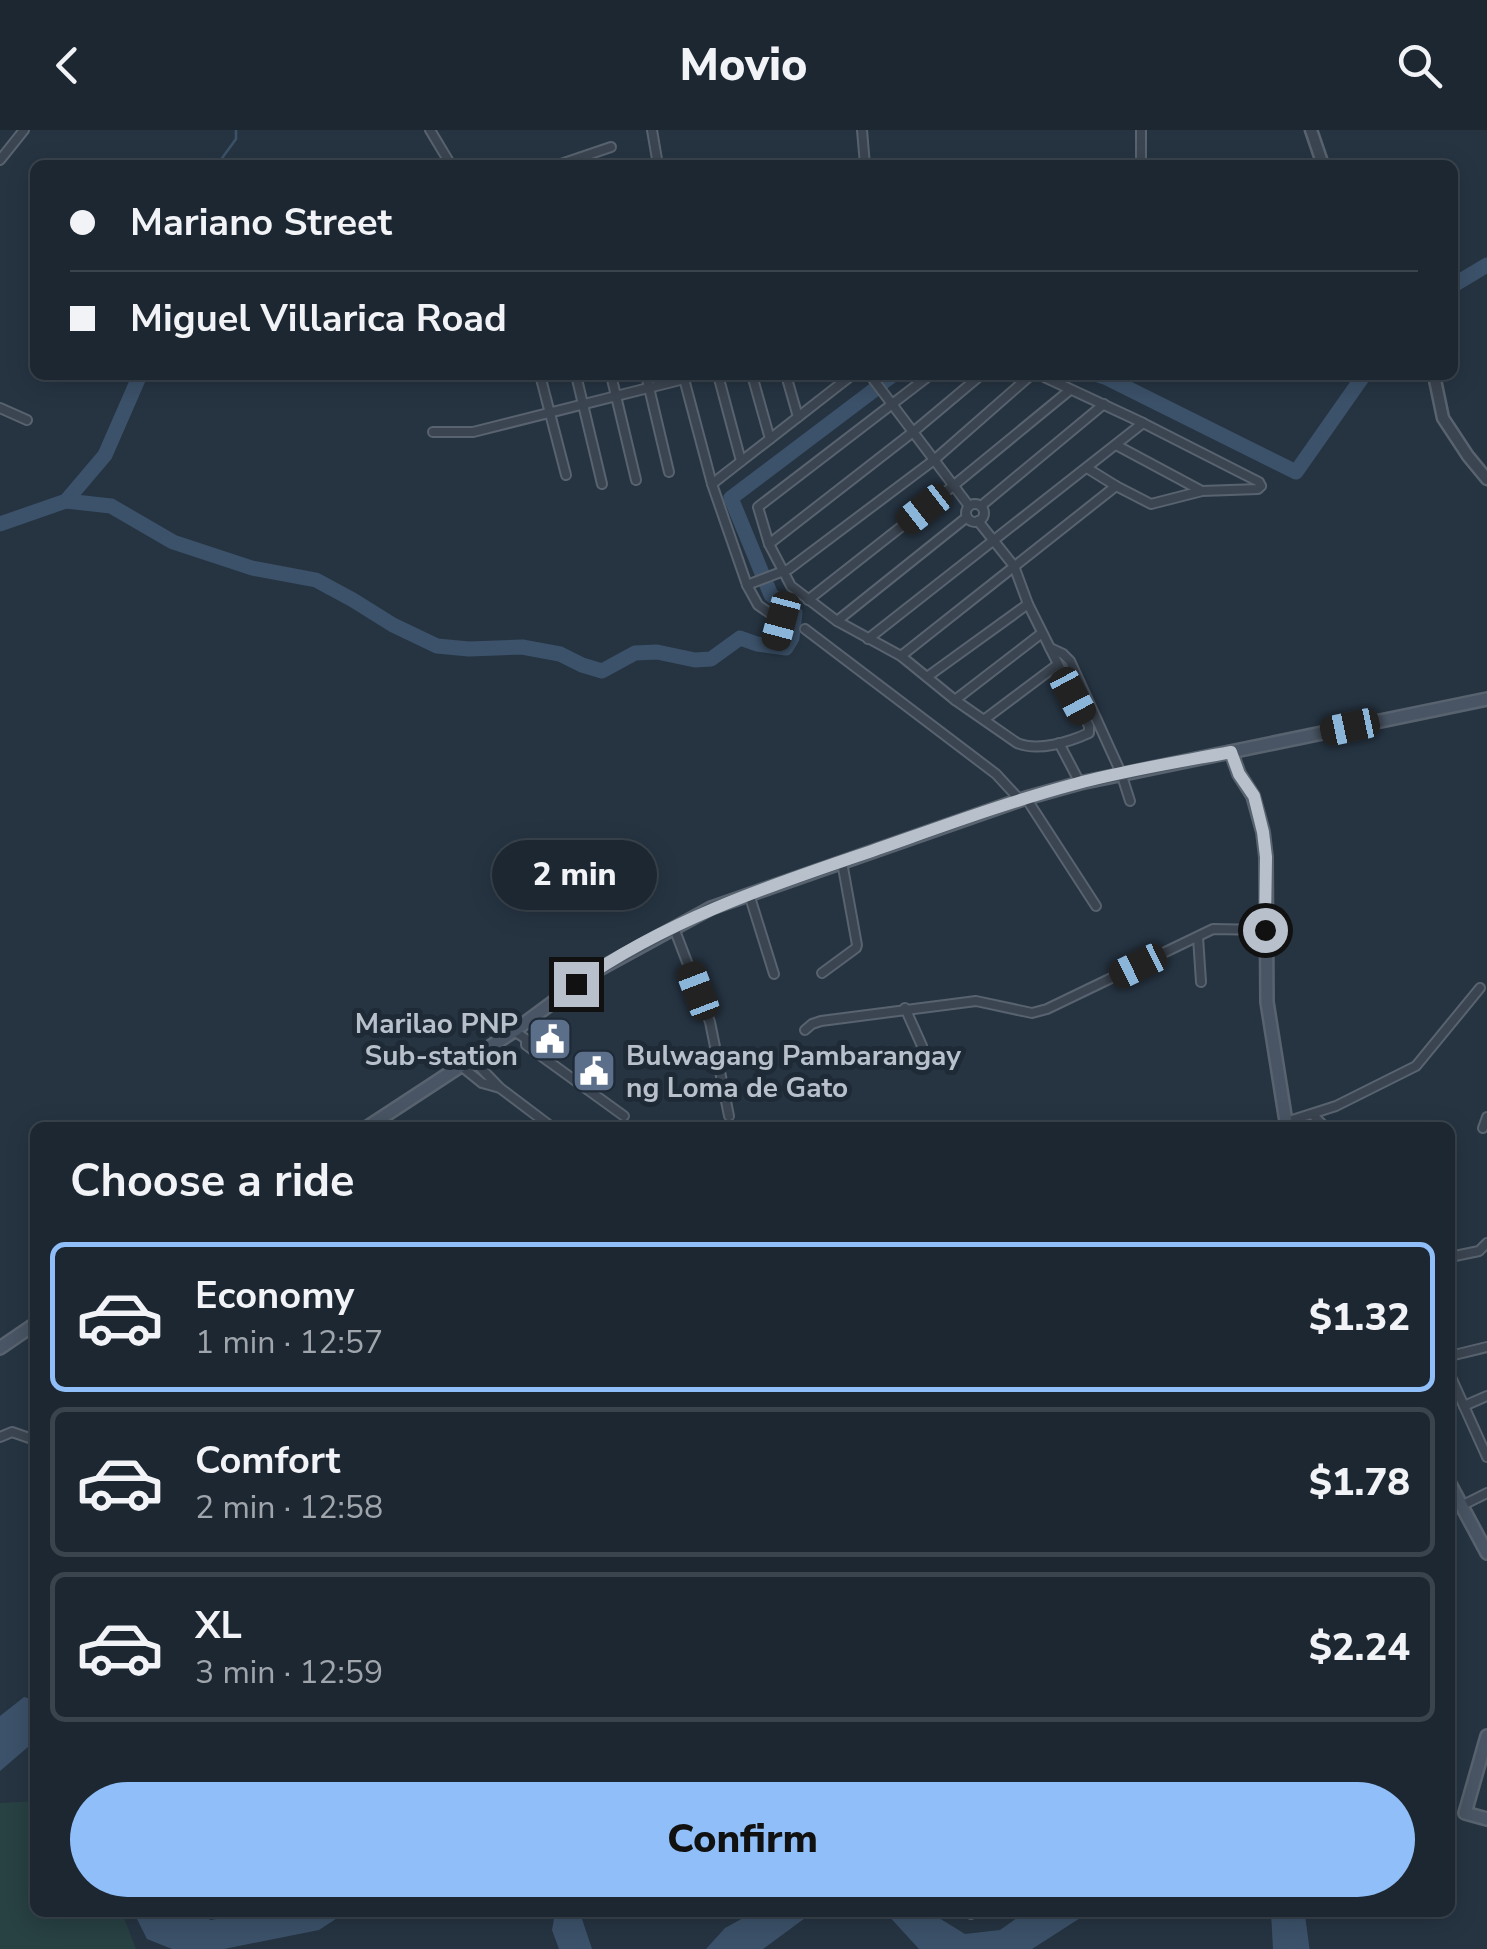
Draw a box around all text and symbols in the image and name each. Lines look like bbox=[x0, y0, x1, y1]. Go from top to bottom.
text: Movio bbox=[680, 35, 808, 96]
icon: back bbox=[40, 38, 95, 93]
icon: search bbox=[1392, 38, 1447, 93]
text: Mariano Street bbox=[130, 197, 392, 248]
text: Miguel Villarica Road bbox=[130, 293, 507, 344]
car bbox=[891, 479, 957, 539]
car bbox=[759, 588, 803, 654]
car bbox=[1046, 662, 1100, 730]
car bbox=[1318, 706, 1382, 748]
callout: 2 min bbox=[494, 839, 658, 909]
text: 2 min bbox=[532, 853, 617, 896]
route start bbox=[1243, 908, 1288, 953]
car bbox=[1104, 939, 1172, 993]
car bbox=[673, 958, 723, 1024]
route end bbox=[554, 962, 599, 1007]
place label: Marilao PNP Sub-station bbox=[355, 1005, 518, 1075]
public building icon: Marilao PNP Sub-station bbox=[527, 1016, 573, 1062]
place label: Bulwagang Pambarangay ng Loma de Gato bbox=[626, 1037, 961, 1107]
public building icon: Bulwagang Pambarangay ng Loma de Gato bbox=[571, 1048, 617, 1094]
text: Choose a ride bbox=[70, 1151, 355, 1212]
text: Economy bbox=[195, 1270, 354, 1321]
icon: car bbox=[75, 1272, 165, 1362]
text: $1.32 bbox=[1309, 1292, 1410, 1343]
text: 1 min · 12:57 bbox=[195, 1321, 383, 1364]
text: Comfort bbox=[195, 1435, 340, 1486]
icon: car bbox=[75, 1437, 165, 1527]
text: $1.78 bbox=[1309, 1457, 1410, 1508]
text: 2 min · 12:58 bbox=[195, 1486, 383, 1529]
text: XL bbox=[195, 1600, 242, 1651]
icon: car bbox=[75, 1602, 165, 1692]
text: $2.24 bbox=[1309, 1622, 1410, 1673]
text: 3 min · 12:59 bbox=[195, 1651, 383, 1694]
button: Confirm bbox=[70, 1782, 1415, 1897]

